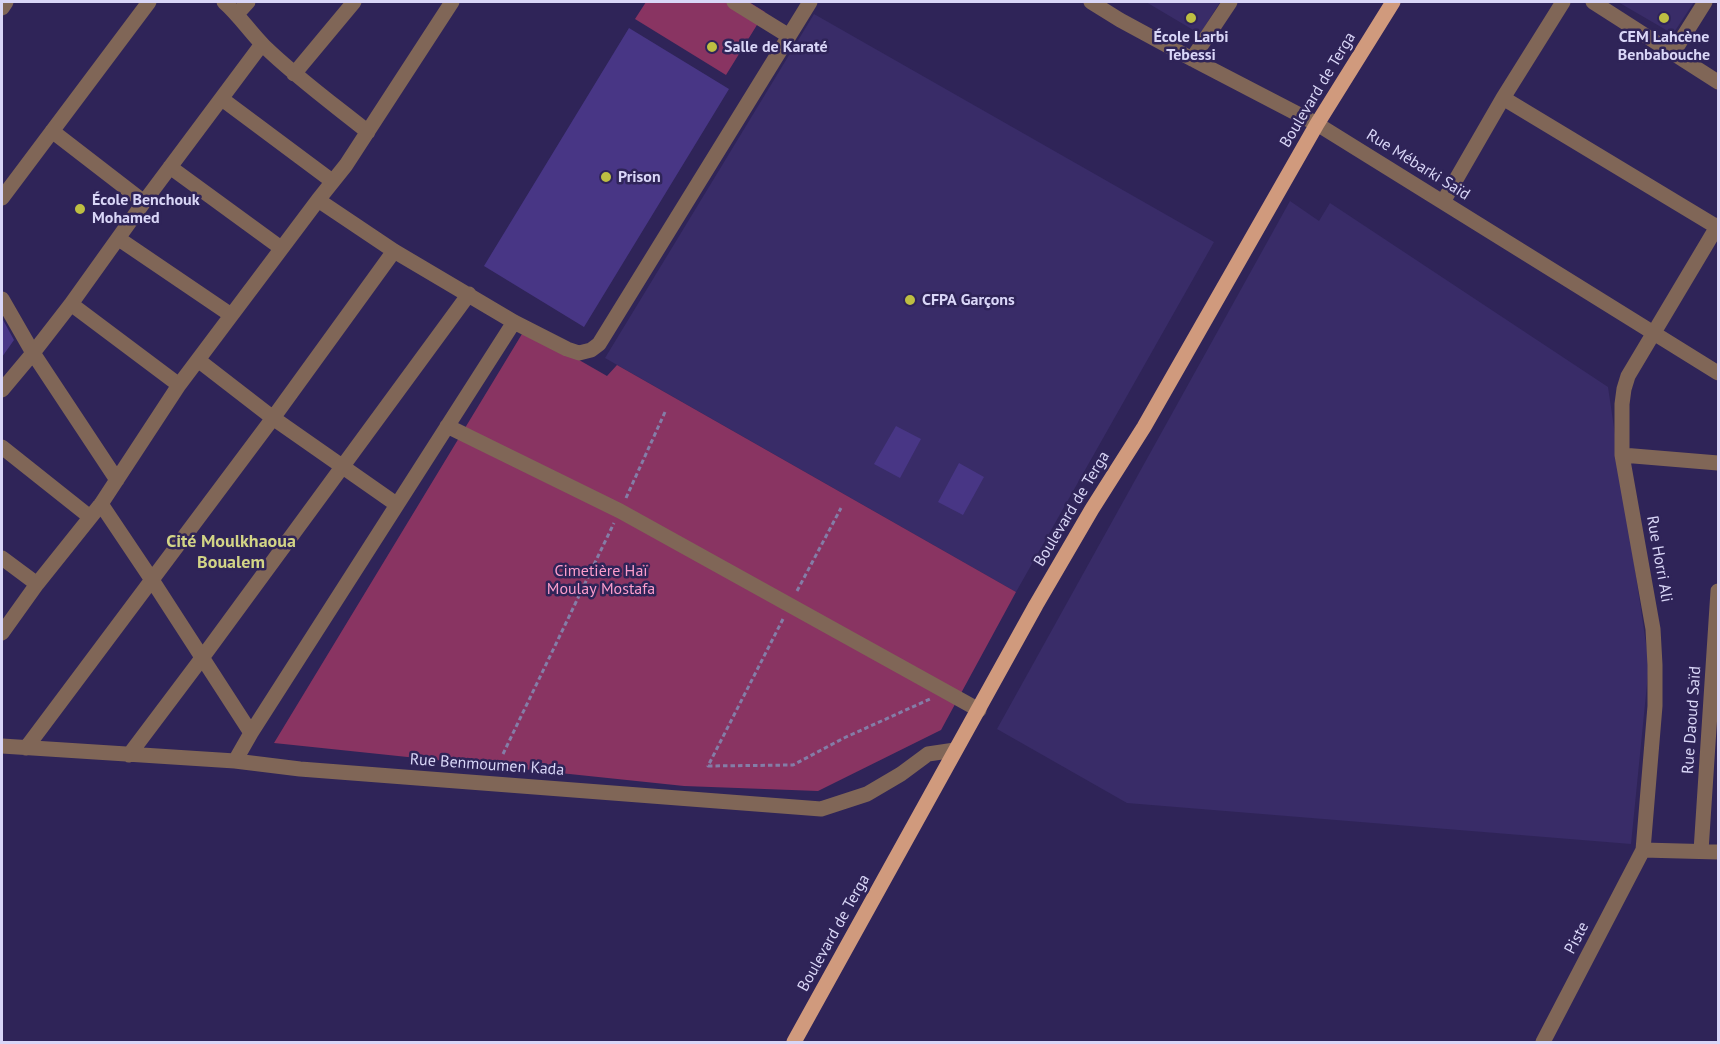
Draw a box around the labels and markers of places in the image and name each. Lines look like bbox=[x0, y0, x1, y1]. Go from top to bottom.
marker: École Larbi Tebessi bbox=[1184, 11, 1198, 25]
marker: CEM Lahcène Benbabouche bbox=[1657, 11, 1671, 25]
place label: École Larbi Tebessi bbox=[1153, 27, 1229, 65]
place label: CEM Lahcène Benbabouche bbox=[1618, 27, 1710, 65]
place label: Salle de Karaté bbox=[724, 37, 828, 57]
marker: Salle de Karaté bbox=[705, 40, 719, 54]
place label: Prison bbox=[618, 167, 661, 187]
marker: Prison bbox=[599, 170, 613, 184]
place label: École Benchouk Mohamed bbox=[92, 190, 199, 228]
marker: École Benchouk Mohamed bbox=[73, 202, 87, 216]
place label: CFPA Garçons bbox=[922, 290, 1015, 310]
marker: CFPA Garçons bbox=[903, 293, 917, 307]

